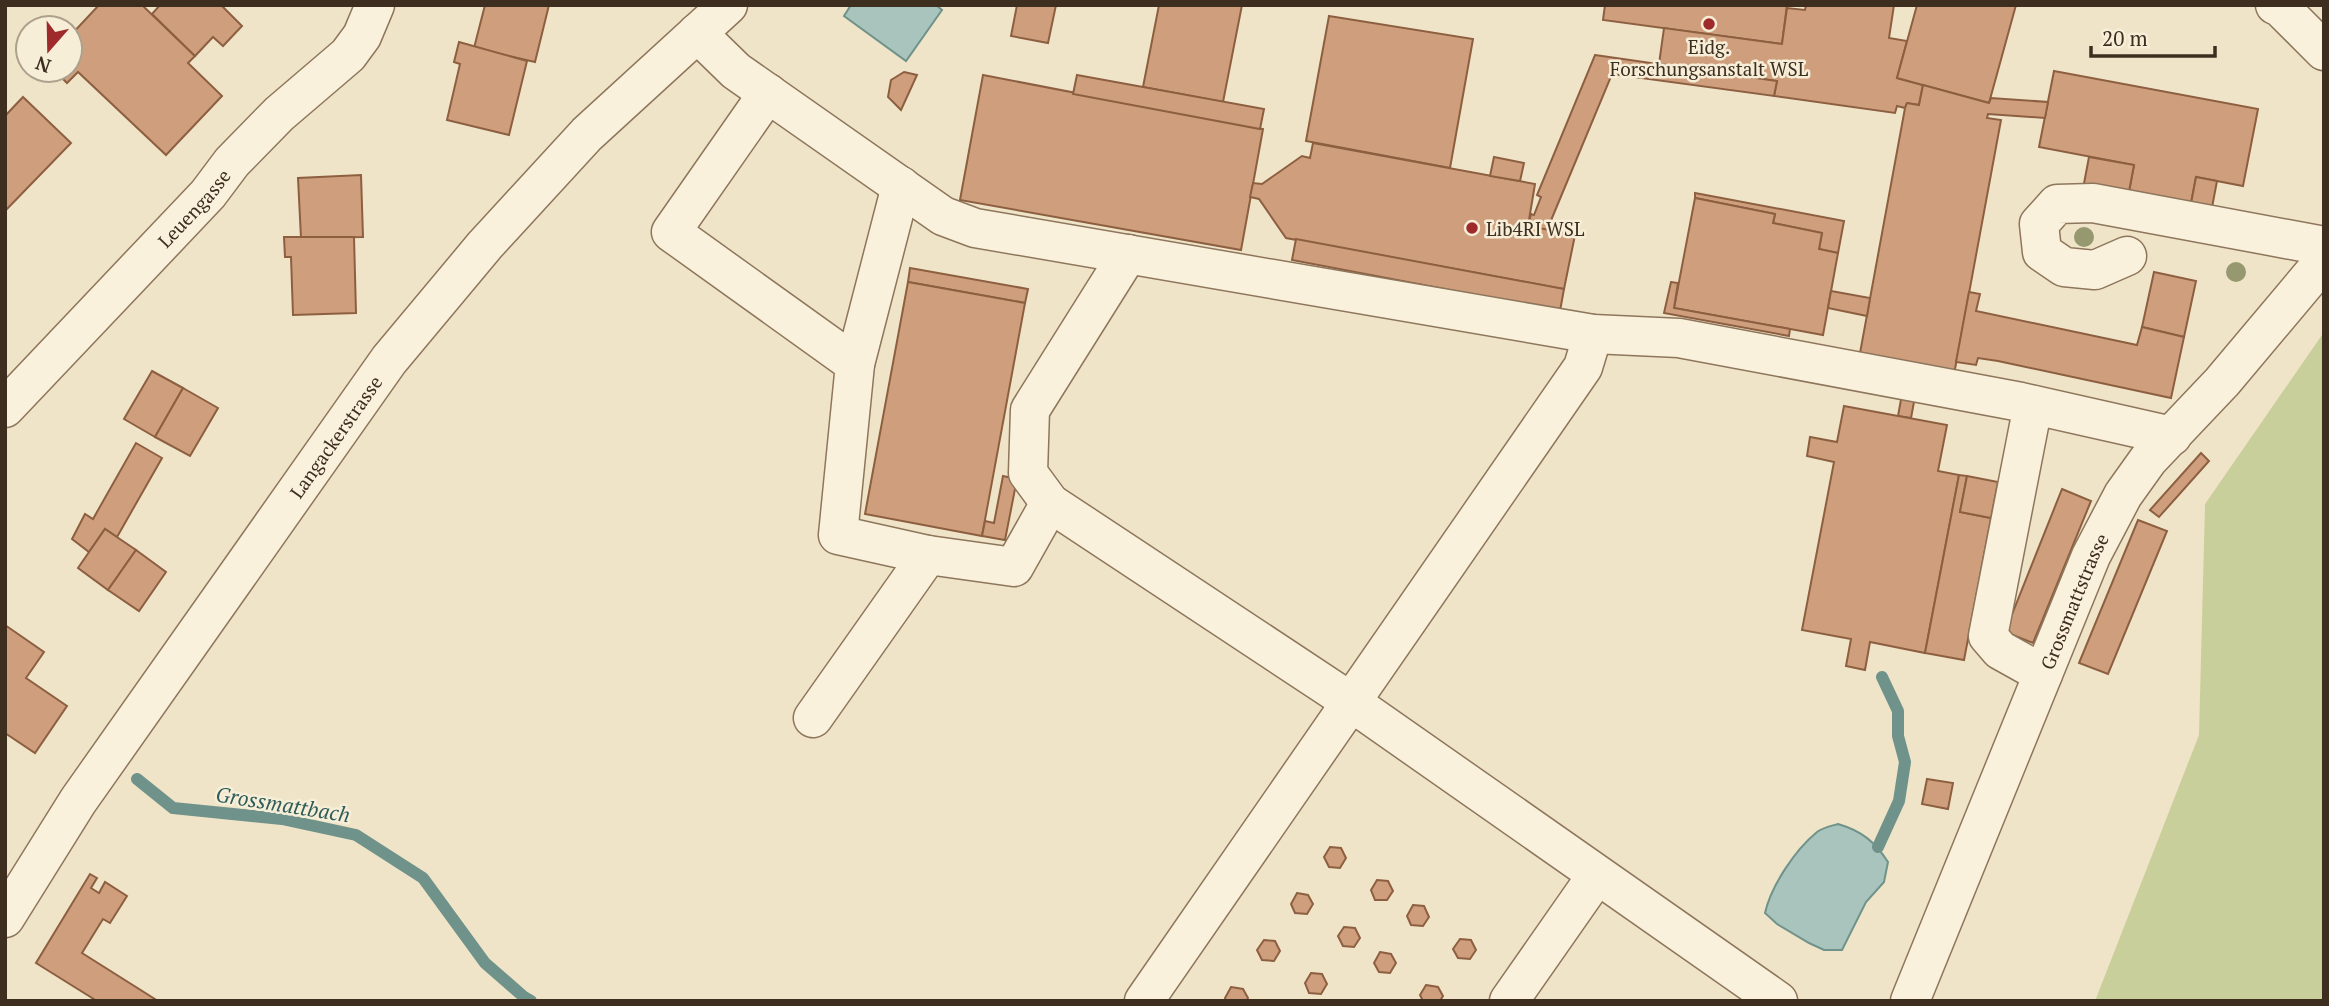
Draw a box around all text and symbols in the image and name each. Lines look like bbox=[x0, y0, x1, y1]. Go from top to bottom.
north arrow bbox=[14, 14, 84, 84]
scale bar bbox=[2091, 14, 2215, 58]
marker: Eidg. Forschungsanstalt WSL bbox=[1701, 16, 1717, 32]
text: 20 m bbox=[2102, 24, 2148, 52]
place label: Eidg. Forschungsanstalt WSL bbox=[1610, 34, 1809, 81]
text: N bbox=[31, 51, 54, 80]
street label: Leuengasse bbox=[152, 164, 235, 252]
place label: Lib4RI WSL bbox=[1486, 216, 1585, 241]
marker: Lib4RI WSL bbox=[1464, 220, 1480, 236]
street label: Langackerstrasse bbox=[283, 370, 387, 503]
street label: Grossmattstrasse bbox=[2034, 529, 2113, 673]
water label: Grossmattbach bbox=[214, 780, 352, 828]

